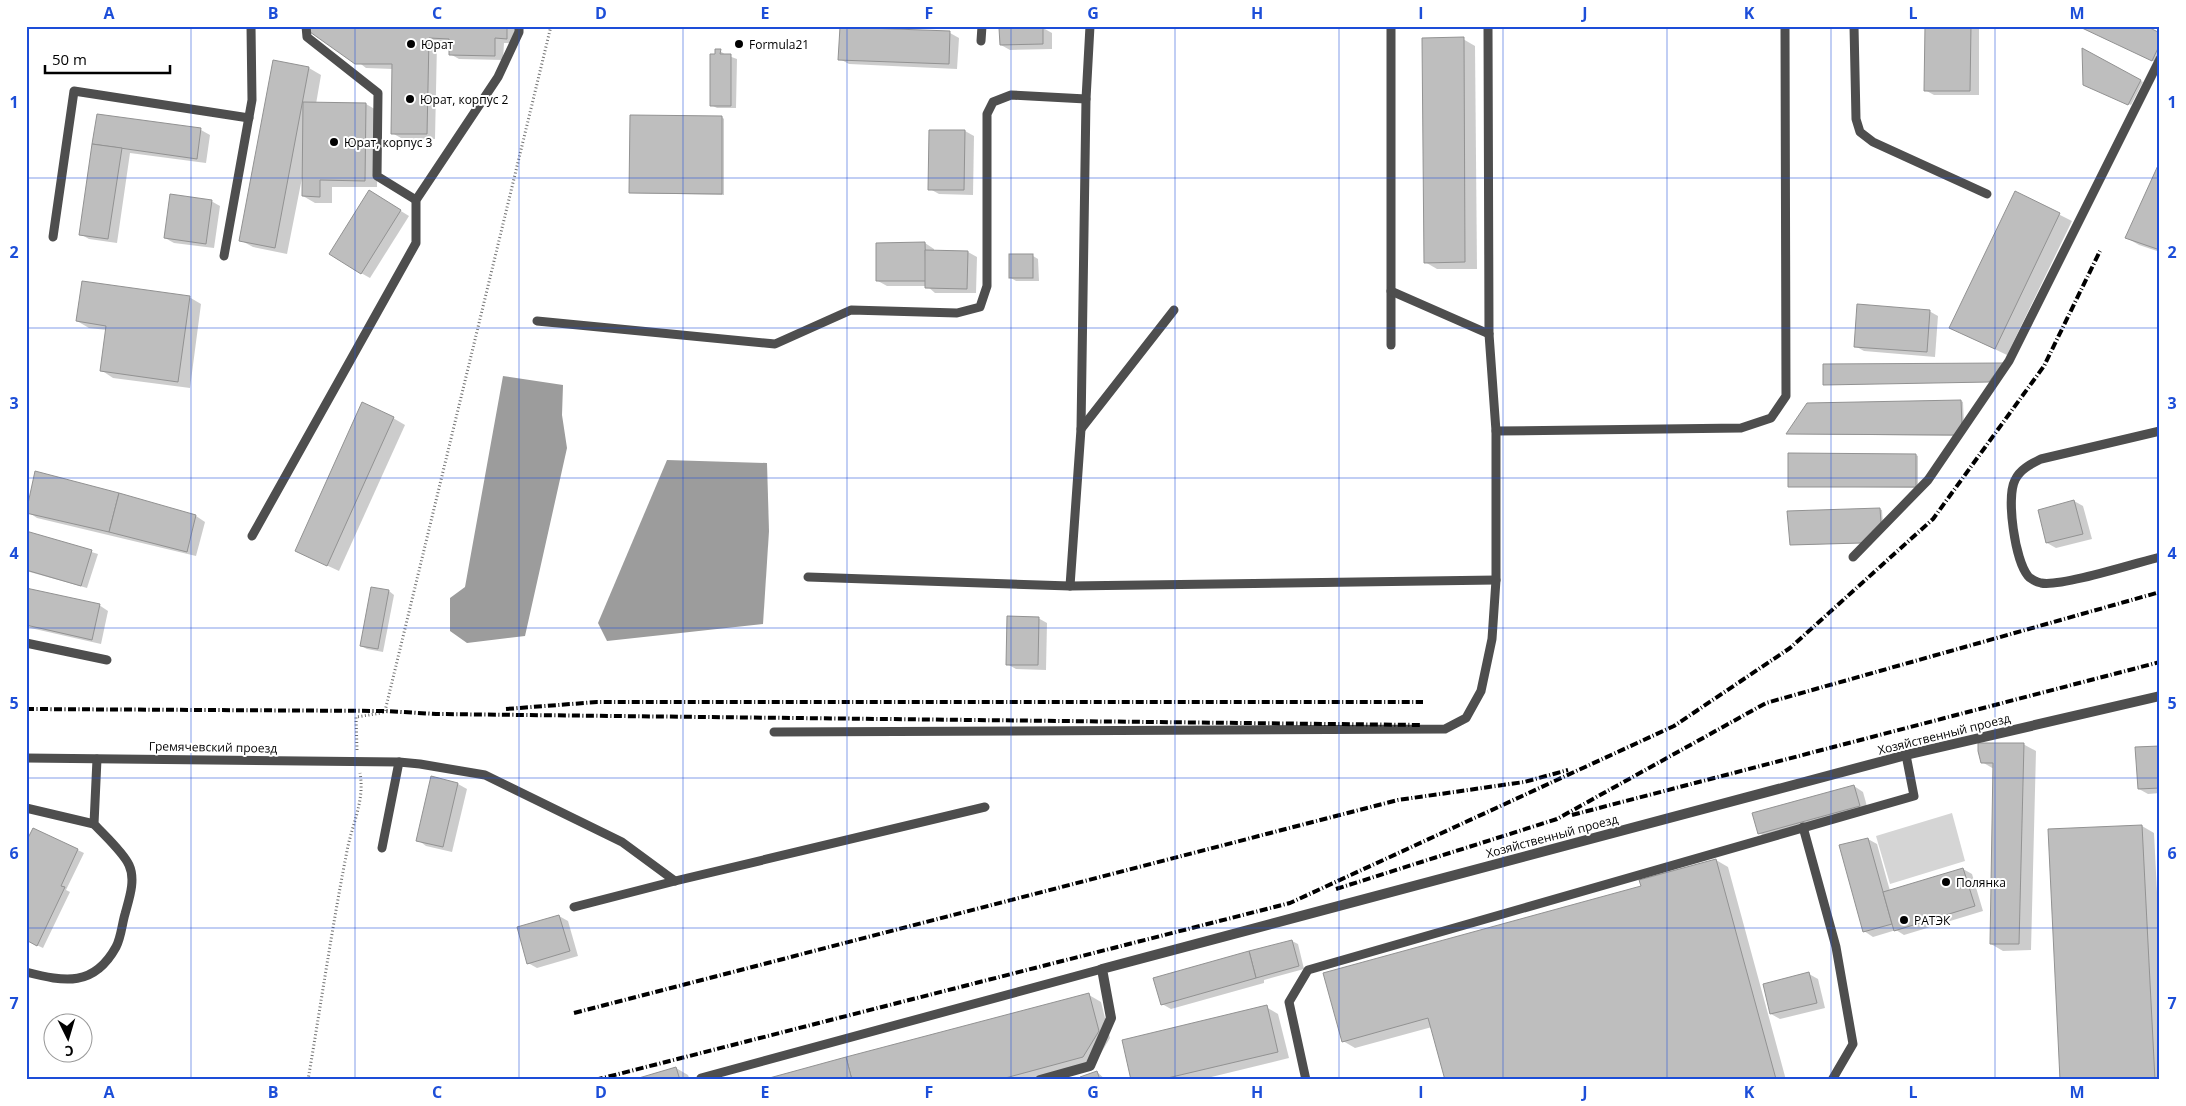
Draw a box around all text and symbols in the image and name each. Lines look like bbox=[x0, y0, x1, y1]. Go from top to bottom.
text: A bbox=[103, 2, 115, 24]
text: B bbox=[268, 2, 278, 24]
text: C bbox=[432, 2, 442, 24]
text: D bbox=[595, 2, 607, 24]
text: E bbox=[761, 2, 770, 24]
text: F bbox=[925, 2, 933, 24]
text: G bbox=[1087, 2, 1099, 24]
text: H bbox=[1251, 2, 1263, 24]
text: I bbox=[1418, 2, 1424, 24]
text: J bbox=[1580, 2, 1588, 24]
text: K bbox=[1744, 2, 1755, 24]
text: L bbox=[1908, 2, 1918, 24]
text: M bbox=[2069, 2, 2085, 24]
place label: Юрат bbox=[421, 36, 454, 53]
place label: Formula21 bbox=[749, 36, 809, 53]
marker: Юрат bbox=[405, 38, 417, 50]
marker: Formula21 bbox=[733, 38, 745, 50]
scale bar bbox=[45, 42, 170, 74]
text: 50 m bbox=[52, 49, 87, 69]
text: 1 bbox=[9, 91, 19, 113]
place label: Юрат, корпус 2 bbox=[420, 91, 509, 108]
text: 1 bbox=[2167, 91, 2177, 113]
marker: Юрат, корпус 2 bbox=[404, 93, 416, 105]
place label: Юрат, корпус 3 bbox=[344, 134, 433, 151]
marker: Юрат, корпус 3 bbox=[328, 136, 340, 148]
text: 2 bbox=[9, 241, 19, 263]
text: 2 bbox=[2167, 241, 2177, 263]
text: 3 bbox=[9, 392, 19, 414]
text: 3 bbox=[2167, 392, 2177, 414]
text: 4 bbox=[9, 542, 19, 564]
text: 4 bbox=[2167, 542, 2177, 564]
text: 5 bbox=[9, 692, 19, 714]
text: 5 bbox=[2167, 692, 2177, 714]
street label: Хозяйственный проезд bbox=[1876, 709, 2012, 759]
street label: Гремячевский проезд bbox=[149, 737, 277, 757]
street label: Хозяйственный проезд bbox=[1484, 810, 1620, 862]
text: 6 bbox=[9, 842, 19, 864]
text: 6 bbox=[2167, 842, 2177, 864]
place label: Полянка bbox=[1956, 874, 2006, 891]
marker: Полянка bbox=[1940, 876, 1952, 888]
place label: РАТЭК bbox=[1914, 912, 1951, 929]
marker: РАТЭК bbox=[1898, 914, 1910, 926]
text: 7 bbox=[9, 992, 19, 1014]
text: 7 bbox=[2167, 992, 2177, 1014]
north arrow bbox=[42, 1014, 92, 1064]
text: С bbox=[64, 1042, 74, 1061]
text: A bbox=[103, 1081, 115, 1103]
text: B bbox=[268, 1081, 278, 1103]
text: C bbox=[432, 1081, 442, 1103]
text: D bbox=[595, 1081, 607, 1103]
text: E bbox=[761, 1081, 770, 1103]
text: F bbox=[925, 1081, 933, 1103]
text: G bbox=[1087, 1081, 1099, 1103]
text: H bbox=[1251, 1081, 1263, 1103]
text: I bbox=[1418, 1081, 1424, 1103]
text: J bbox=[1580, 1081, 1588, 1103]
text: K bbox=[1744, 1081, 1755, 1103]
text: L bbox=[1908, 1081, 1918, 1103]
text: M bbox=[2069, 1081, 2085, 1103]

